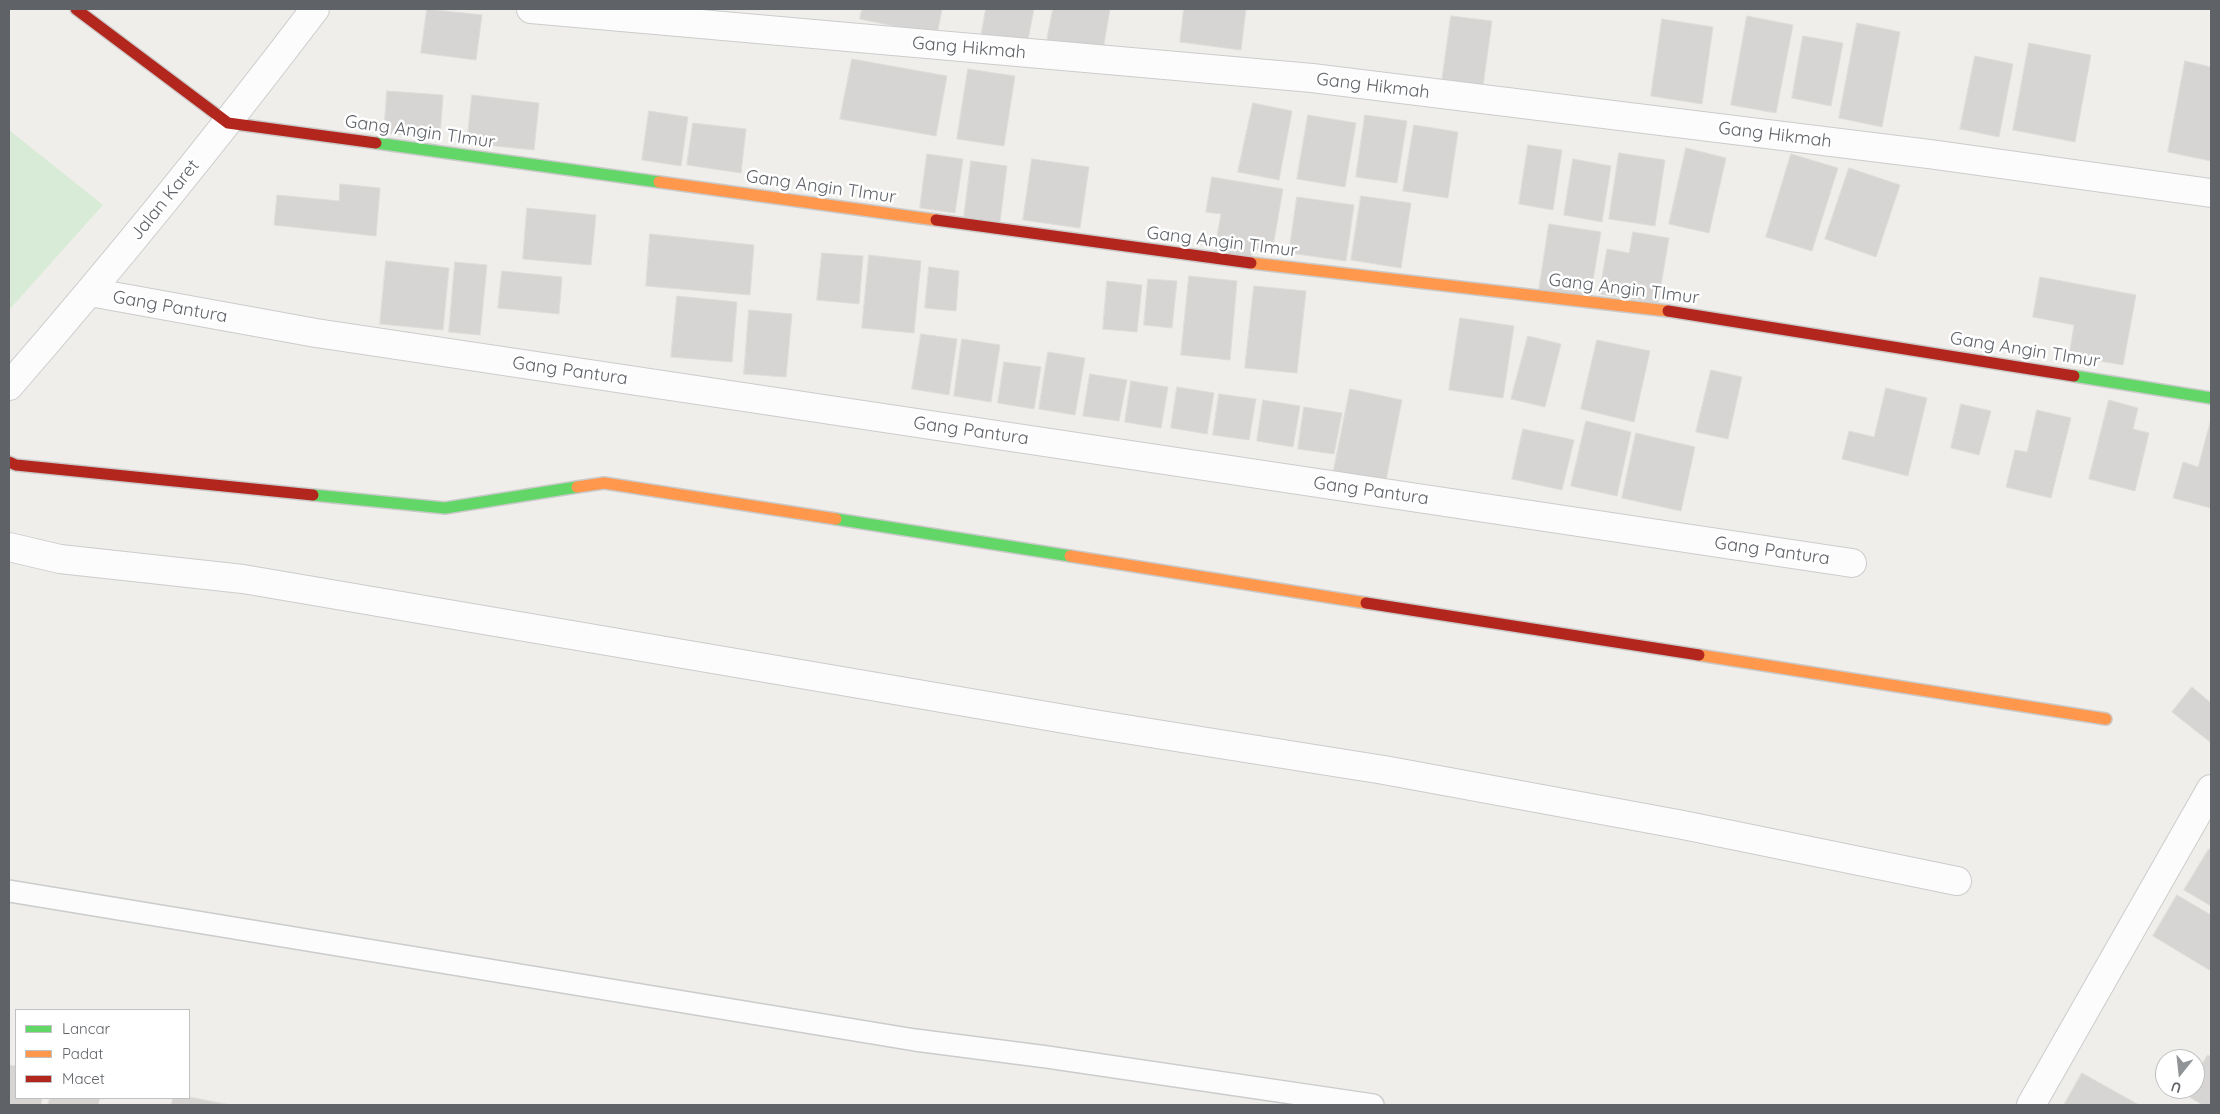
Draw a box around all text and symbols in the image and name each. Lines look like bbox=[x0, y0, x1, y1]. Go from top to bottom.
street label: Gang Hikmah bbox=[911, 32, 1027, 64]
street label: Gang Hikmah bbox=[1315, 68, 1431, 104]
street label: Gang Angin TImur bbox=[343, 111, 497, 153]
street label: Gang Hikmah bbox=[1717, 117, 1833, 153]
street label: Jalan Karet bbox=[126, 155, 204, 245]
street label: Gang Angin TImur bbox=[744, 166, 898, 208]
street label: Gang Angin TImur bbox=[1145, 222, 1299, 262]
street label: Gang Angin TImur bbox=[1547, 269, 1701, 309]
street label: Gang Pantura bbox=[111, 286, 229, 328]
street label: Gang Angin TImur bbox=[1948, 327, 2102, 373]
street label: Gang Pantura bbox=[511, 352, 629, 390]
street label: Gang Pantura bbox=[912, 412, 1030, 450]
street label: Gang Pantura bbox=[1312, 472, 1430, 510]
street label: Gang Pantura bbox=[1713, 532, 1831, 570]
legend bbox=[15, 1009, 190, 1099]
text: Lancar bbox=[62, 1019, 110, 1038]
text: Padat bbox=[62, 1044, 103, 1063]
north arrow bbox=[2155, 1049, 2205, 1099]
text: Macet bbox=[62, 1069, 105, 1088]
text: U bbox=[2169, 1077, 2183, 1097]

